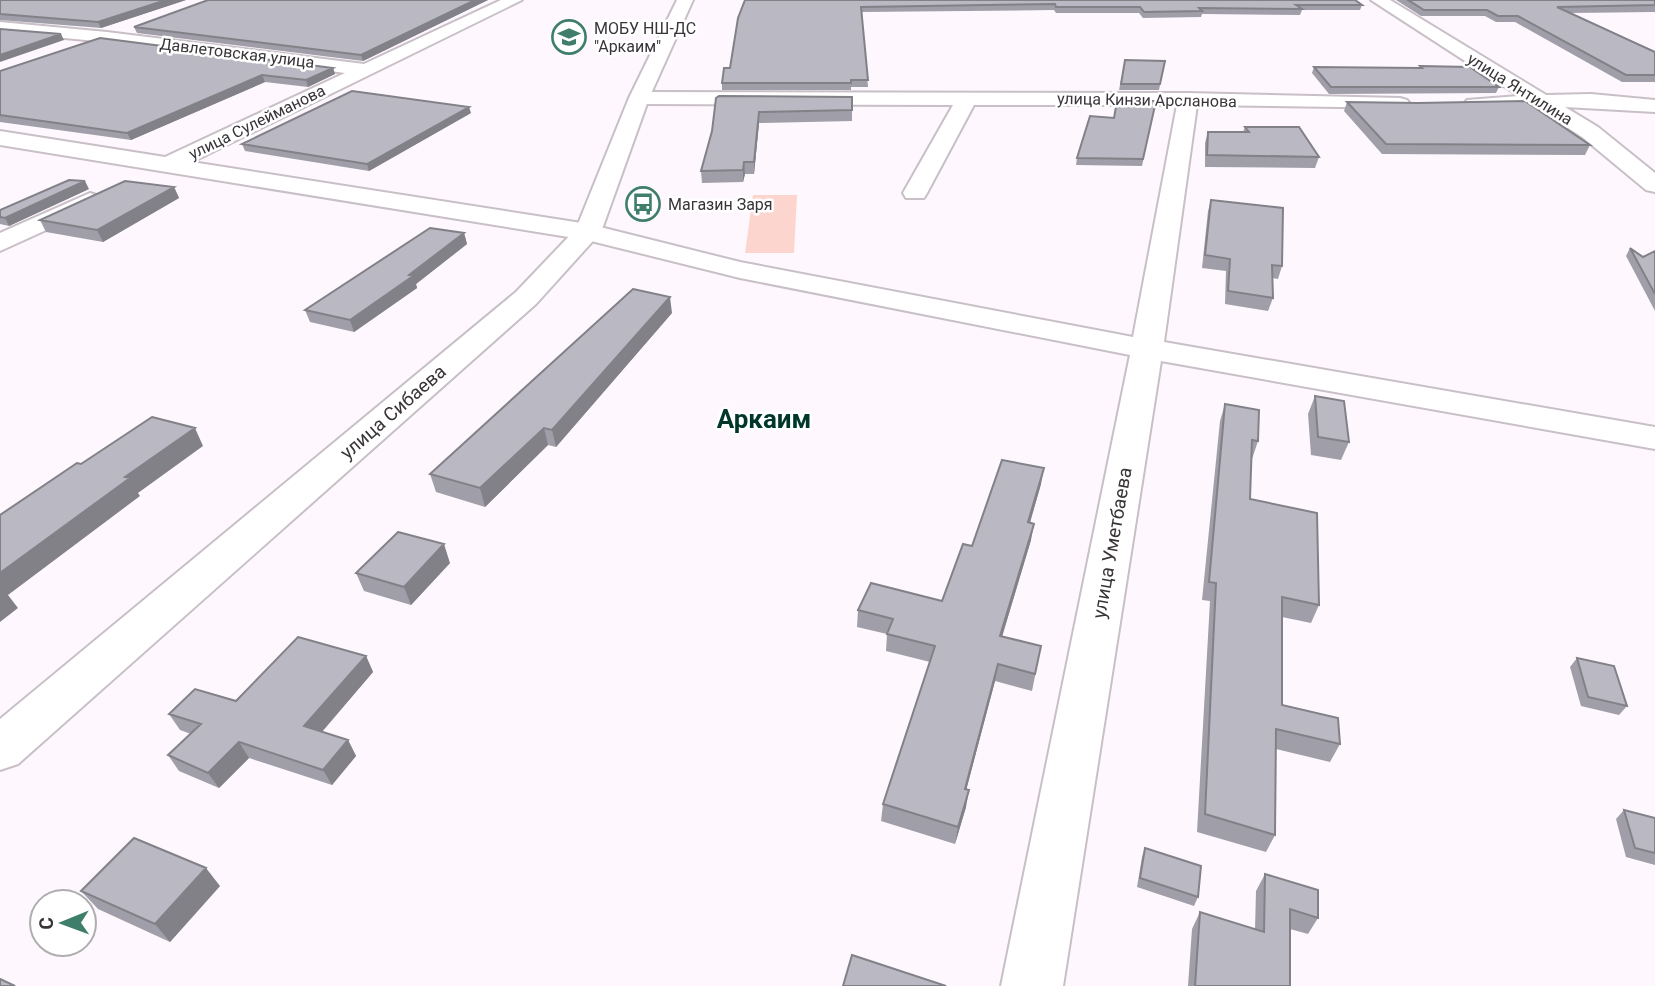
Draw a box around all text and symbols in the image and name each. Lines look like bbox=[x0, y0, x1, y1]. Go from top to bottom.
school or university icon: МОБУ НШ-ДС "Аркаим" bbox=[550, 18, 588, 56]
place label: МОБУ НШ-ДС "Аркаим" bbox=[594, 19, 696, 56]
street label: Давлетовская улица bbox=[159, 34, 315, 72]
street label: улица Янтилина bbox=[1464, 49, 1576, 129]
street label: улица Сулейманова bbox=[186, 81, 328, 163]
street label: улица Кинзи Арсланова bbox=[1057, 89, 1237, 111]
bus stop icon: Магазин Заря bbox=[624, 185, 662, 223]
place label: Магазин Заря bbox=[668, 195, 773, 214]
street label: улица Сибаева bbox=[336, 360, 450, 464]
district label: Аркаим bbox=[717, 404, 811, 434]
street label: улица Уметбаева bbox=[1087, 466, 1137, 620]
north arrow bbox=[28, 888, 98, 958]
text: С bbox=[35, 917, 58, 930]

